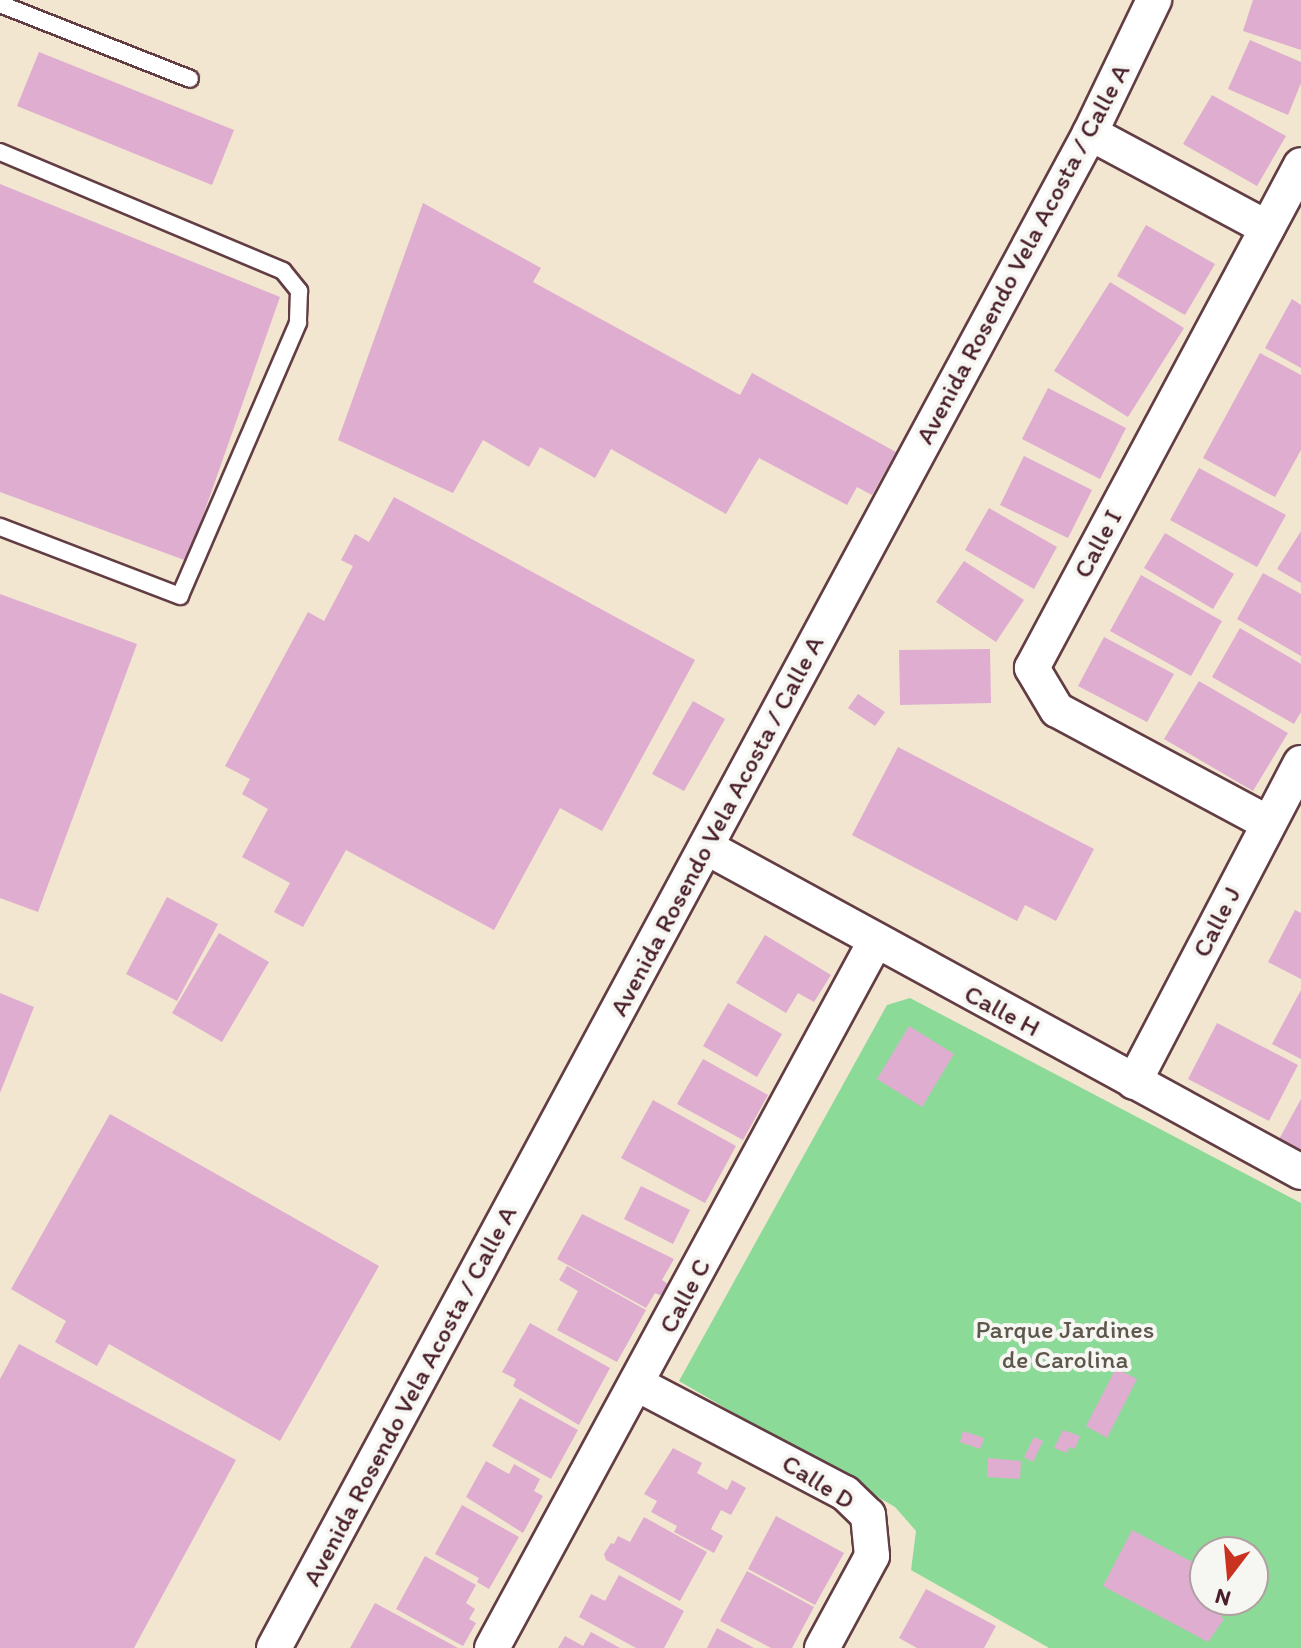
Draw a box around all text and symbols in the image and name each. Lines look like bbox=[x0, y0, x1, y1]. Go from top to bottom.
street label: Avenida Rosendo Vela Acosta / Calle A bbox=[909, 59, 1137, 449]
street label: Calle I bbox=[1067, 505, 1129, 583]
street label: Avenida Rosendo Vela Acosta / Calle A bbox=[603, 631, 831, 1021]
street label: Calle J bbox=[1186, 881, 1248, 963]
street label: Calle H bbox=[959, 978, 1045, 1044]
street label: Avenida Rosendo Vela Acosta / Calle A bbox=[296, 1201, 524, 1591]
street label: Calle C bbox=[652, 1253, 718, 1339]
park label: Parque Jardines de Carolina bbox=[975, 1314, 1155, 1376]
street label: Calle D bbox=[776, 1447, 860, 1517]
north arrow bbox=[1189, 1536, 1269, 1616]
text: N bbox=[1212, 1583, 1234, 1613]

